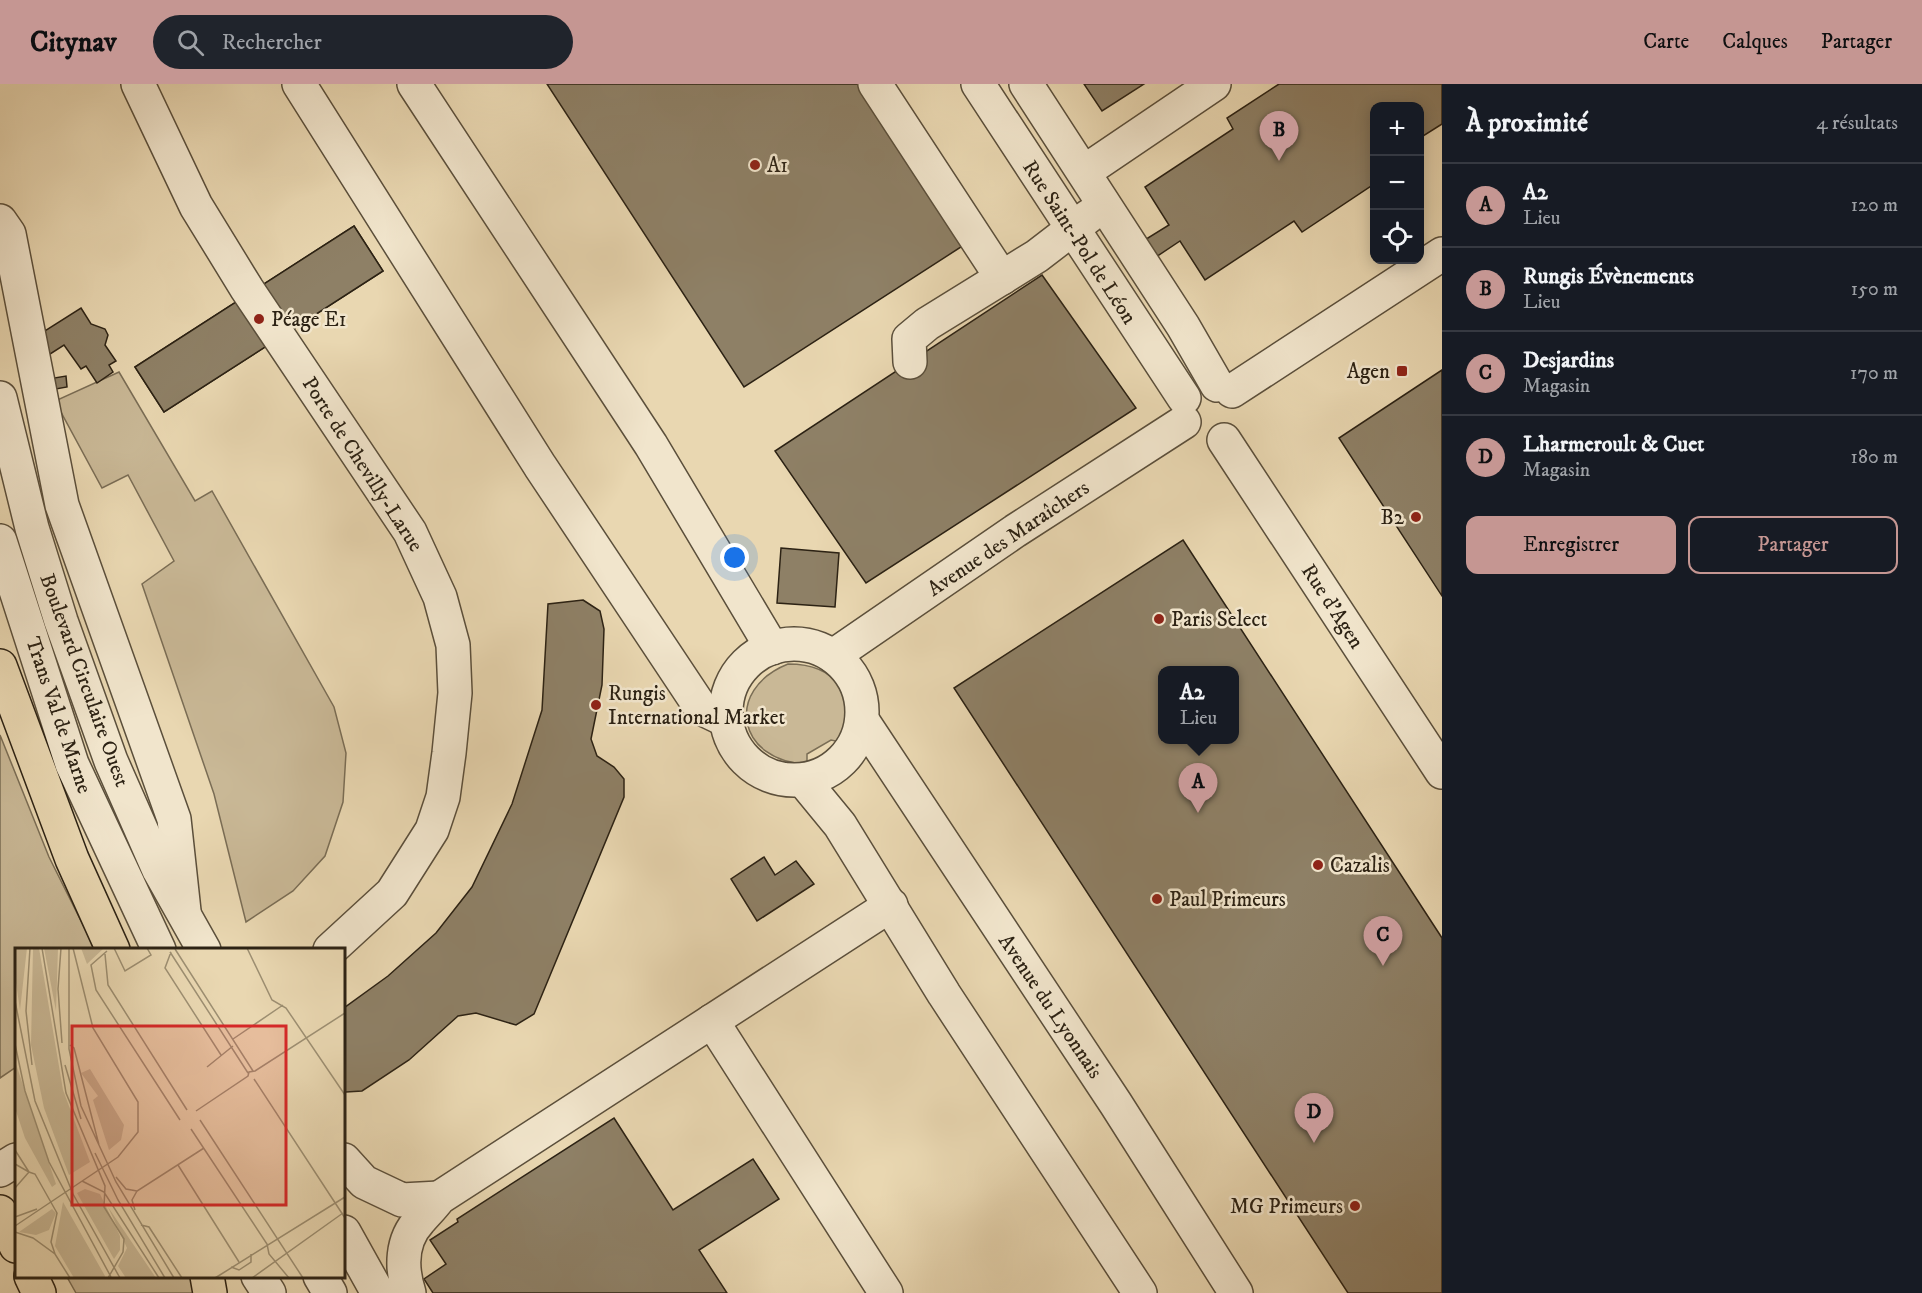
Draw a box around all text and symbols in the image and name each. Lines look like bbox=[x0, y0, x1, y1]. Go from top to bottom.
search box bbox=[153, 15, 573, 69]
text: Citynav bbox=[30, 25, 117, 60]
icon: search bbox=[174, 26, 207, 59]
text: Rechercher bbox=[222, 29, 322, 56]
text: Carte bbox=[1643, 29, 1689, 55]
text: Calques bbox=[1722, 29, 1788, 55]
text: Partager bbox=[1821, 29, 1892, 55]
map controls bbox=[1370, 102, 1424, 264]
button: + bbox=[1370, 102, 1424, 156]
text: À proximité bbox=[1466, 107, 1588, 140]
text: 4 résultats bbox=[1816, 111, 1898, 136]
pin: B bbox=[1260, 112, 1298, 161]
place label: A1 bbox=[767, 153, 788, 179]
street label: Rue Saint-Pol de Léon bbox=[1016, 156, 1142, 329]
button: − bbox=[1370, 156, 1424, 210]
marker: A1 bbox=[748, 158, 762, 172]
text: A2 bbox=[1523, 179, 1548, 206]
text: A bbox=[1479, 193, 1492, 218]
text: 120 m bbox=[1851, 193, 1898, 218]
text: Lieu bbox=[1523, 206, 1561, 231]
button: locate bbox=[1370, 210, 1424, 264]
text: Rungis Évènements bbox=[1523, 263, 1694, 290]
text: B bbox=[1479, 277, 1492, 302]
text: 150 m bbox=[1851, 277, 1898, 302]
text: Lieu bbox=[1523, 290, 1561, 315]
place label: Péage E1 bbox=[271, 307, 347, 333]
marker: Péage E1 bbox=[252, 312, 266, 326]
text: Desjardins bbox=[1523, 347, 1614, 374]
place label: Agen bbox=[1347, 359, 1390, 385]
text: C bbox=[1479, 361, 1492, 386]
text: 170 m bbox=[1850, 361, 1898, 386]
marker: Agen bbox=[1395, 364, 1409, 378]
street label: Porte de Chevilly-Larue bbox=[296, 372, 429, 557]
text: Magasin bbox=[1523, 374, 1590, 399]
text: Lharmeroult & Cuet bbox=[1523, 431, 1704, 458]
text: D bbox=[1478, 445, 1493, 470]
text: 180 m bbox=[1851, 445, 1898, 470]
text: Magasin bbox=[1523, 458, 1590, 483]
street label: Avenue des Maraîchers bbox=[923, 475, 1094, 603]
place label: B2 bbox=[1380, 505, 1405, 531]
marker: B2 bbox=[1409, 510, 1423, 524]
button: Enregistrer bbox=[1466, 516, 1676, 574]
button: Partager bbox=[1688, 516, 1898, 574]
your location bbox=[720, 543, 749, 572]
street label: Rue d'Agen bbox=[1295, 559, 1369, 654]
street label: Boulevard Circulaire Ouest bbox=[33, 570, 135, 791]
place label: Paris Select bbox=[1171, 607, 1268, 633]
marker: Paris Select bbox=[1152, 612, 1166, 626]
street label: Trans Val de Marne bbox=[19, 634, 97, 797]
popup bbox=[1158, 666, 1239, 744]
text: A2 bbox=[1180, 679, 1205, 706]
place label: Rungis International Market bbox=[608, 681, 785, 731]
marker: Rungis International Market bbox=[589, 698, 603, 712]
text: Lieu bbox=[1180, 706, 1217, 731]
pin: A bbox=[1178, 764, 1218, 813]
place label: Cazalis bbox=[1330, 853, 1390, 879]
marker: Cazalis bbox=[1311, 858, 1325, 872]
place label: Paul Primeurs bbox=[1169, 887, 1286, 913]
marker: Paul Primeurs bbox=[1150, 892, 1164, 906]
pin: C bbox=[1364, 916, 1402, 966]
street label: Avenue du Lyonnais bbox=[992, 929, 1108, 1084]
inset map bbox=[15, 948, 345, 1278]
pin: D bbox=[1294, 1094, 1334, 1143]
place label: MG Primeurs bbox=[1230, 1194, 1343, 1220]
marker: MG Primeurs bbox=[1348, 1199, 1362, 1213]

